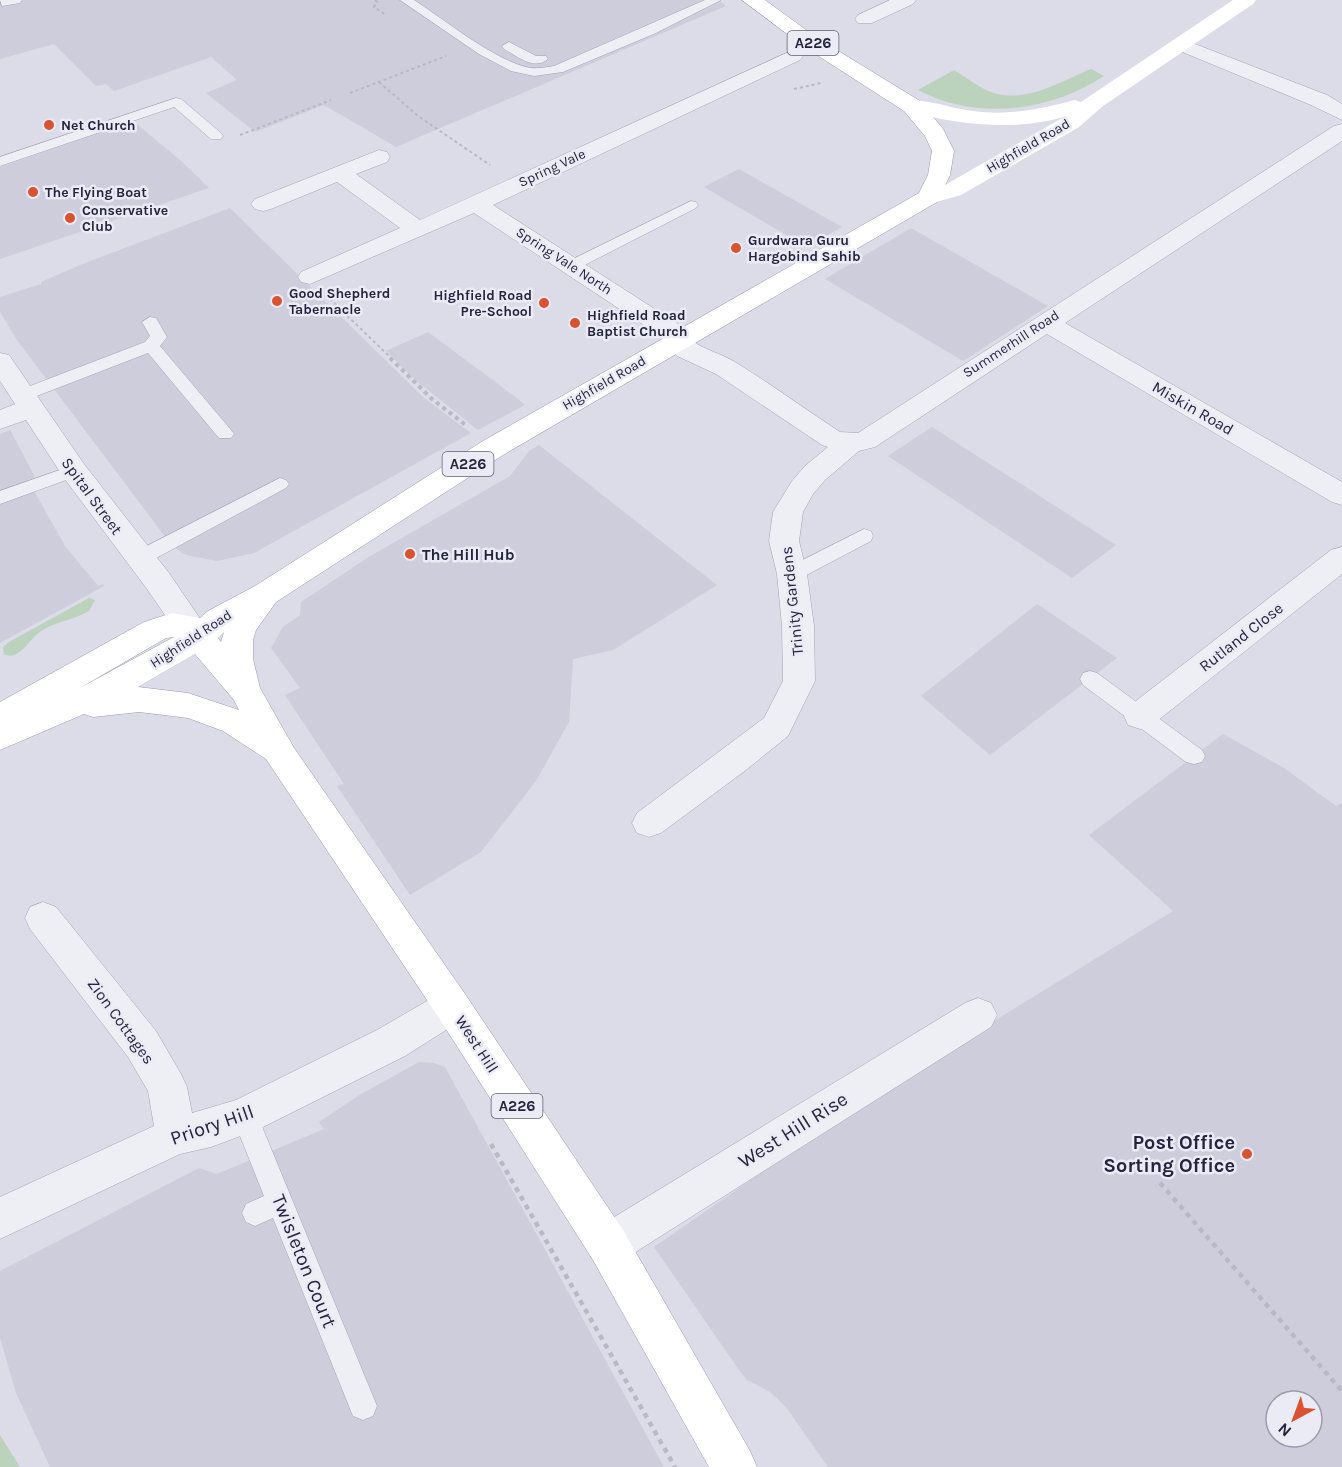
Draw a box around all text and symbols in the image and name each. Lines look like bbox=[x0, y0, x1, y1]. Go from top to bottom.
road number: A226 bbox=[788, 31, 838, 55]
street label: Highfield Road bbox=[983, 115, 1073, 177]
place label: Net Church bbox=[61, 117, 136, 134]
marker: Net Church bbox=[42, 118, 56, 132]
street label: Spring Vale bbox=[516, 145, 588, 191]
place label: The Flying Boat bbox=[45, 184, 147, 201]
marker: The Flying Boat bbox=[26, 185, 40, 199]
place label: Conservative Club bbox=[82, 202, 168, 235]
marker: Conservative Club bbox=[63, 211, 77, 225]
street label: Spring Vale North bbox=[513, 224, 615, 298]
place label: Gurdwara Guru Hargobind Sahib bbox=[748, 232, 861, 265]
marker: Gurdwara Guru Hargobind Sahib bbox=[729, 241, 743, 255]
place label: Good Shepherd Tabernacle bbox=[289, 285, 390, 318]
place label: Highfield Road Pre-School bbox=[433, 287, 532, 320]
marker: Good Shepherd Tabernacle bbox=[270, 294, 284, 308]
marker: Highfield Road Pre-School bbox=[537, 296, 551, 310]
place label: Highfield Road Baptist Church bbox=[587, 307, 687, 340]
street label: Summerhill Road bbox=[960, 307, 1062, 381]
marker: Highfield Road Baptist Church bbox=[568, 316, 582, 330]
street label: Highfield Road bbox=[559, 352, 649, 414]
street label: Miskin Road bbox=[1149, 377, 1237, 439]
road number: A226 bbox=[442, 452, 494, 476]
street label: Spital Street bbox=[58, 454, 126, 538]
place label: The Hill Hub bbox=[422, 545, 515, 564]
street label: Trinity Gardens bbox=[777, 545, 807, 657]
marker: The Hill Hub bbox=[403, 547, 417, 561]
street label: Rutland Close bbox=[1195, 598, 1287, 676]
street label: Highfield Road bbox=[147, 606, 235, 672]
street label: Zion Cottages bbox=[83, 974, 159, 1068]
street label: West Hill bbox=[451, 1012, 503, 1076]
street label: West Hill Rise bbox=[734, 1087, 852, 1173]
road number: A226 bbox=[492, 1094, 542, 1118]
street label: Priory Hill bbox=[167, 1100, 257, 1150]
place label: Post Office Sorting Office bbox=[1103, 1131, 1235, 1177]
marker: Post Office Sorting Office bbox=[1240, 1147, 1254, 1161]
street label: Twisleton Court bbox=[267, 1191, 341, 1331]
north arrow bbox=[1264, 1389, 1324, 1449]
text: N bbox=[1274, 1419, 1295, 1441]

